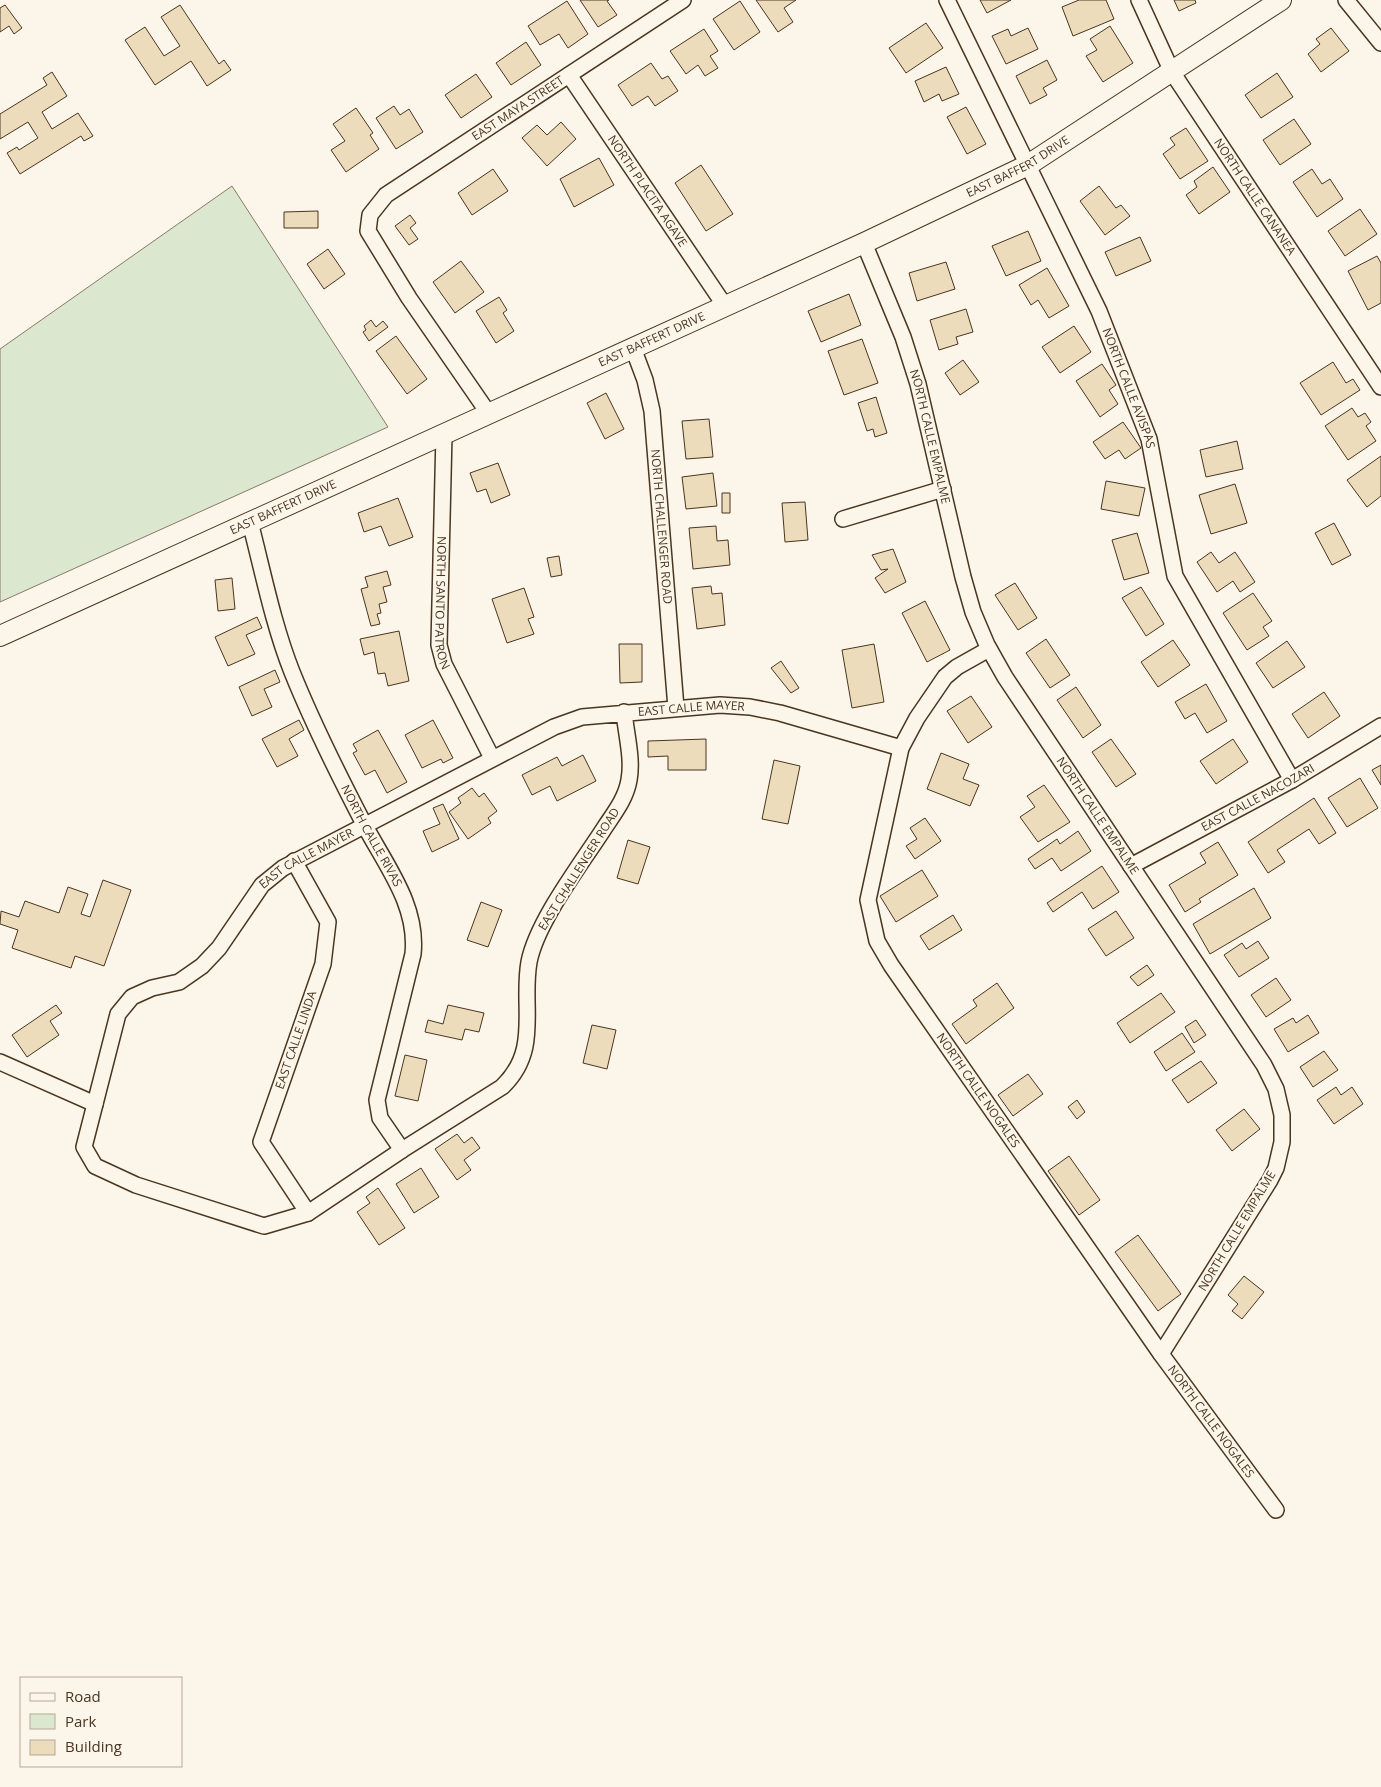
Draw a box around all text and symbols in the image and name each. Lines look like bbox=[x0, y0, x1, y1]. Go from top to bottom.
street label: EAST MAYA STREET bbox=[468, 71, 567, 144]
street label: EAST BAFFERT DRIVE bbox=[963, 131, 1073, 201]
street label: NORTH PLACITA AGAVE bbox=[604, 132, 692, 250]
street label: NORTH CALLE CANANEA bbox=[1210, 135, 1300, 259]
street label: EAST BAFFERT DRIVE bbox=[595, 307, 708, 371]
street label: NORTH CALLE AVISPAS bbox=[1098, 325, 1160, 450]
street label: NORTH CALLE EMPALME bbox=[906, 367, 955, 505]
street label: NORTH CHALLENGER ROAD bbox=[647, 448, 677, 605]
street label: EAST BAFFERT DRIVE bbox=[227, 475, 339, 538]
street label: NORTH SANTO PATRON bbox=[431, 536, 454, 672]
street label: EAST CALLE MAYER bbox=[637, 696, 746, 720]
street label: NORTH CALLE EMPALME bbox=[1053, 753, 1143, 877]
street label: EAST CALLE NACOZARI bbox=[1198, 759, 1317, 835]
street label: NORTH CALLE RIVAS bbox=[337, 782, 407, 889]
street label: EAST CHALLENGER ROAD bbox=[534, 804, 623, 933]
street label: EAST CALLE MAYER bbox=[255, 824, 357, 892]
street label: EAST CALLE LINDA bbox=[271, 988, 320, 1091]
street label: NORTH CALLE NOGALES bbox=[933, 1029, 1024, 1151]
street label: NORTH CALLE EMPALME bbox=[1194, 1167, 1279, 1294]
street label: NORTH CALLE NOGALES bbox=[1164, 1362, 1259, 1481]
legend bbox=[20, 1677, 182, 1767]
text: Road bbox=[65, 1686, 101, 1706]
text: Park bbox=[65, 1711, 96, 1731]
text: Building bbox=[65, 1736, 122, 1756]

